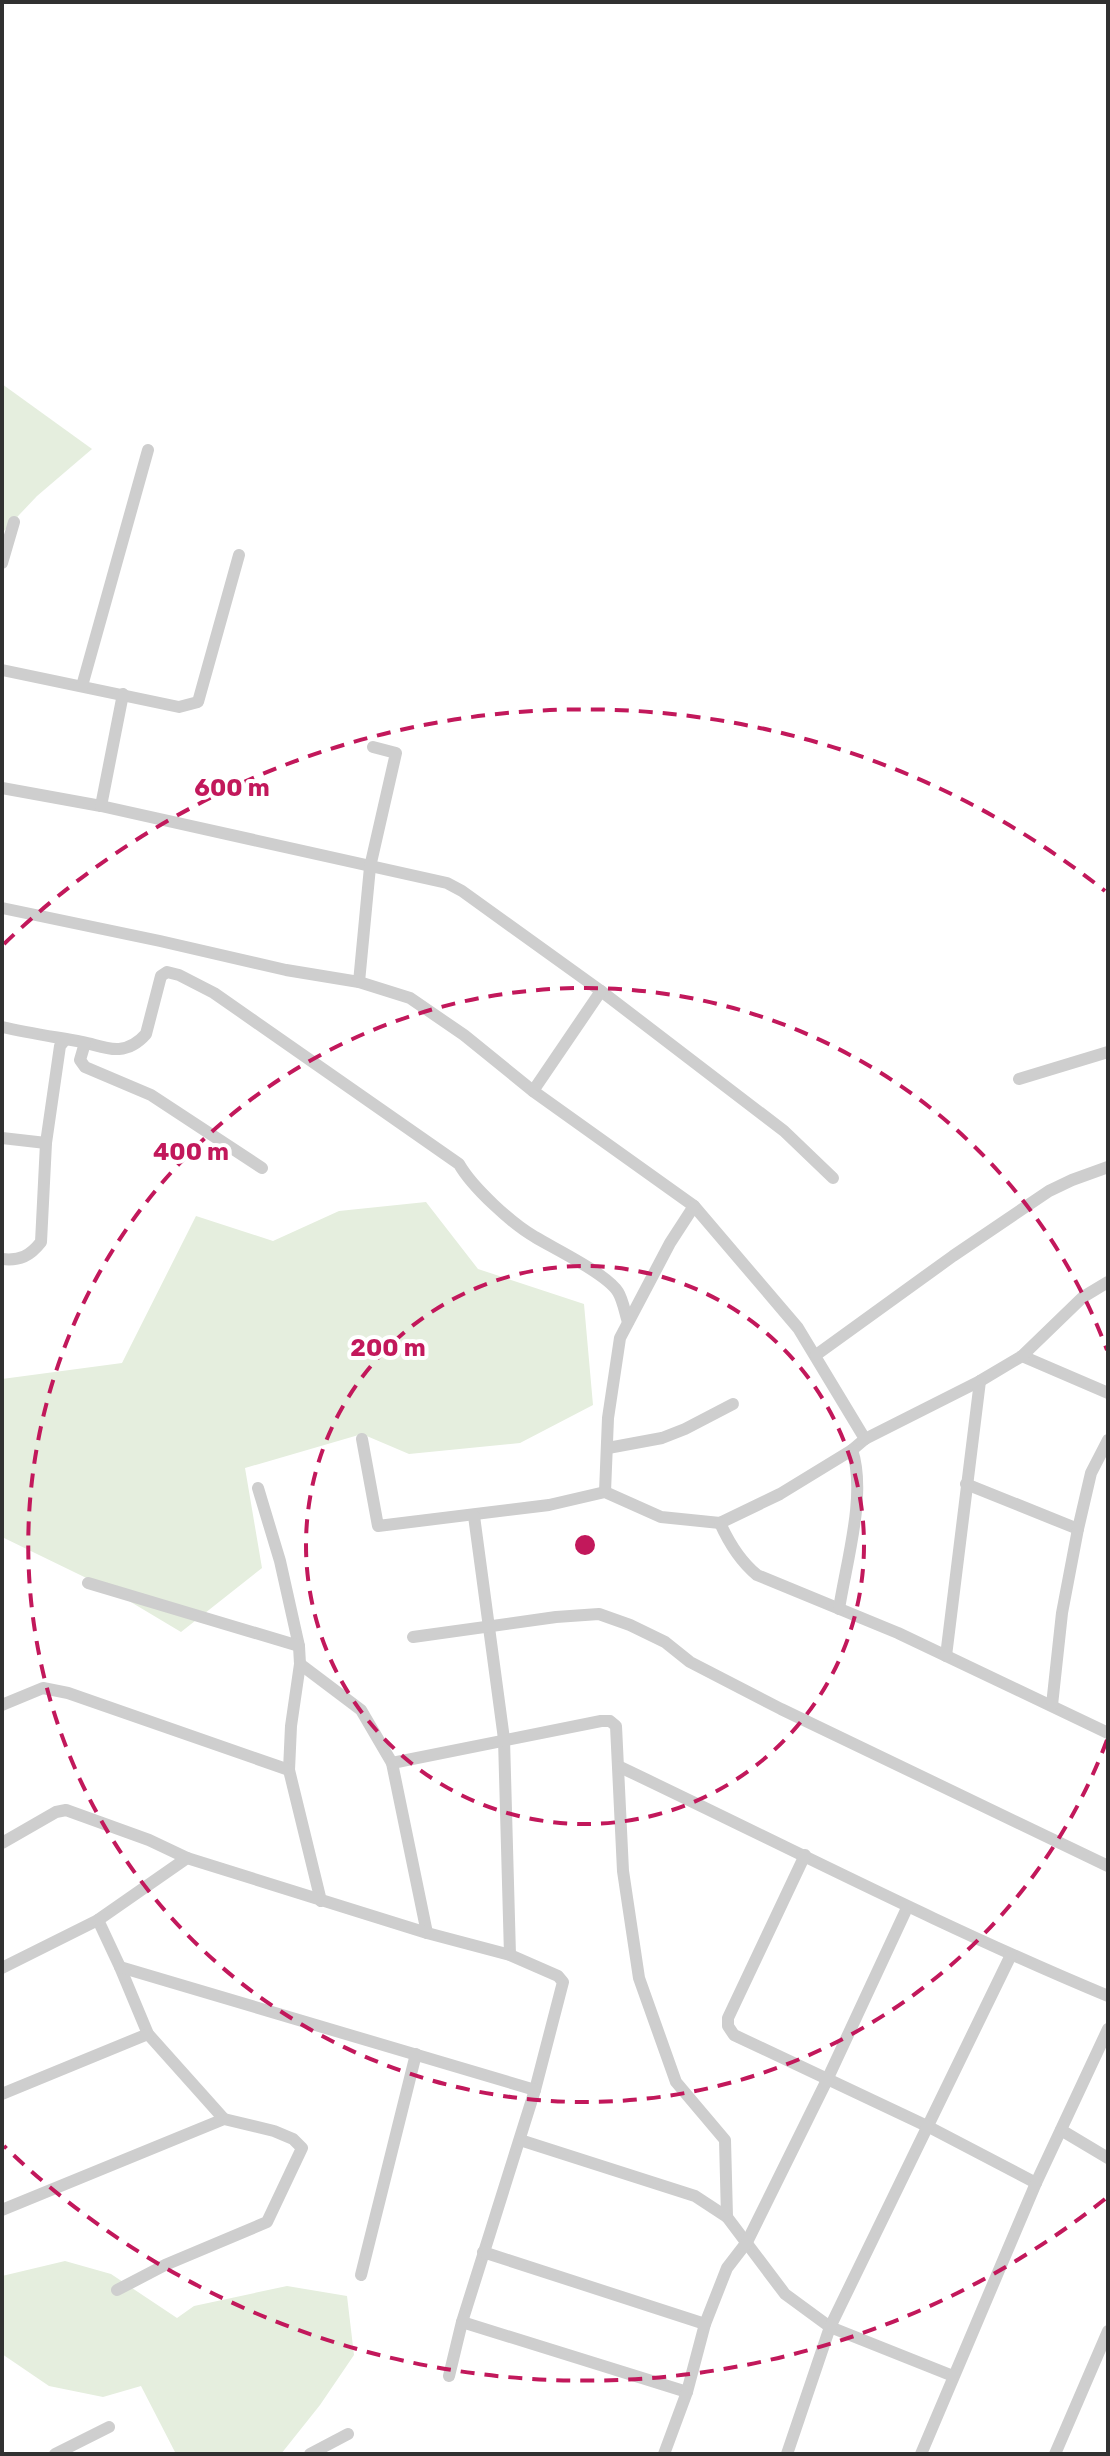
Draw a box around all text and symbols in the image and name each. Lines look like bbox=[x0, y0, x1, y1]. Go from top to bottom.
text: 600 m bbox=[194, 774, 270, 802]
text: 400 m bbox=[153, 1138, 229, 1166]
text: 200 m bbox=[350, 1334, 426, 1362]
centre of rings bbox=[571, 1531, 599, 1559]

